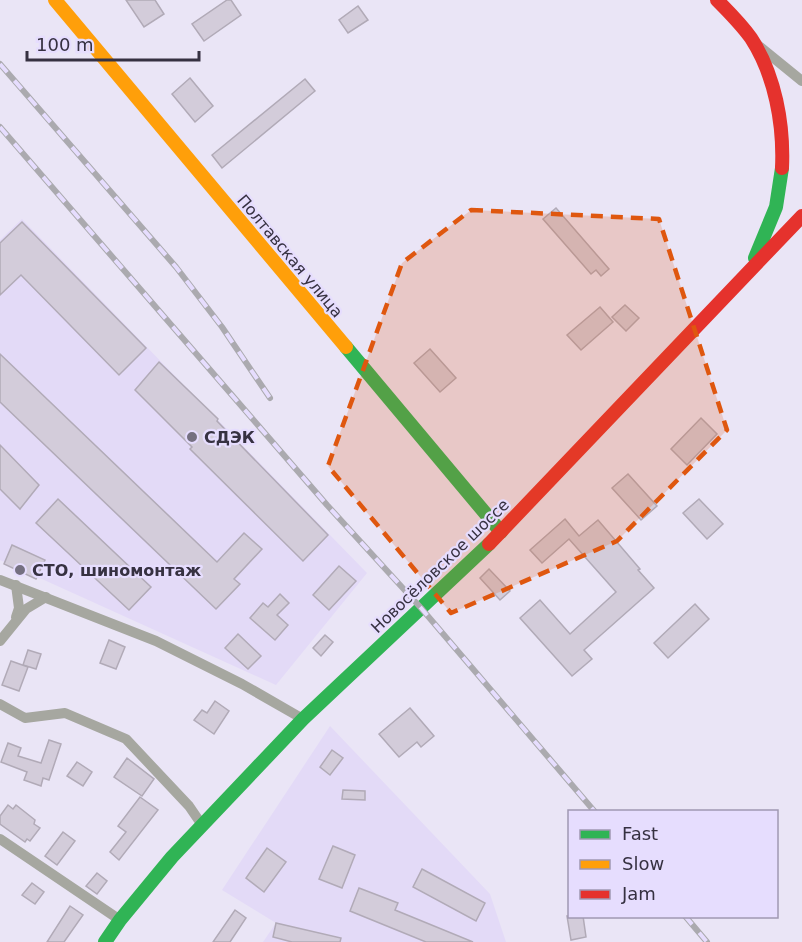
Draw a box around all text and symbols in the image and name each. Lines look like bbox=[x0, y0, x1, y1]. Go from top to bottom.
scale bar bbox=[27, 24, 200, 62]
text: 100 m bbox=[36, 34, 94, 55]
street label: Полтавская улица bbox=[233, 191, 347, 321]
place label: СДЭК bbox=[204, 428, 255, 447]
marker: СДЭК bbox=[185, 430, 199, 444]
street label: Новосёловское шоссе bbox=[367, 495, 513, 637]
place label: СТО, шиномонтаж bbox=[32, 561, 201, 580]
marker: СТО, шиномонтаж bbox=[13, 563, 27, 577]
legend bbox=[568, 810, 778, 918]
text: Fast bbox=[622, 823, 658, 844]
text: Slow bbox=[622, 853, 664, 874]
text: Jam bbox=[621, 883, 656, 904]

